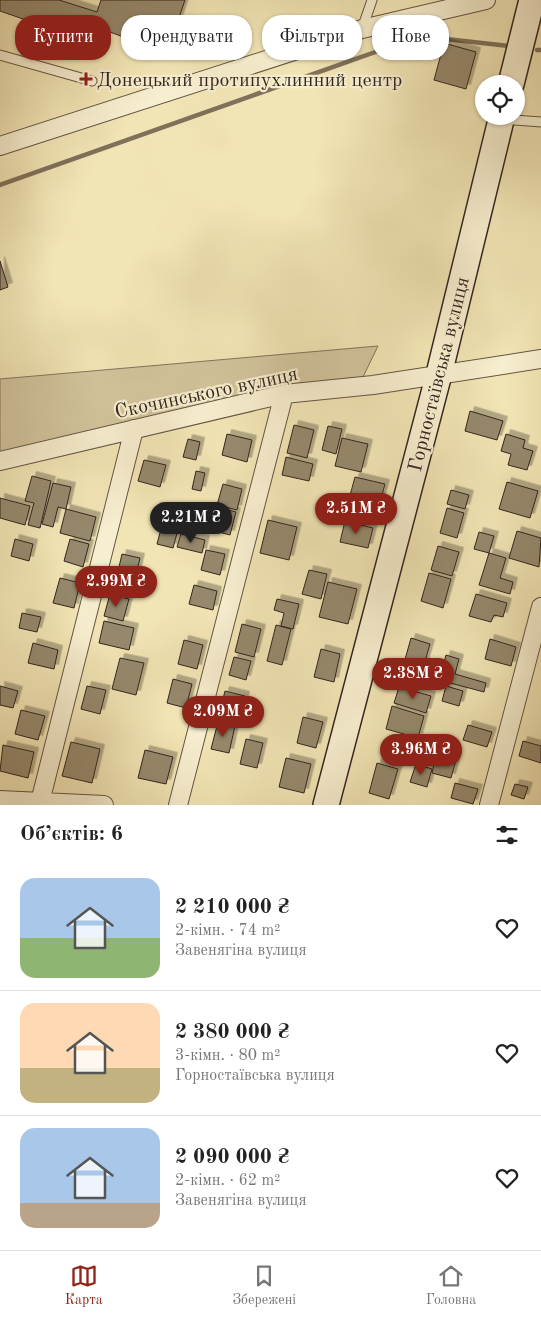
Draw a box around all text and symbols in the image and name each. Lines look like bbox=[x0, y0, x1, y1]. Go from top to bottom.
chip: Купити bbox=[15, 15, 111, 60]
chip: Орендувати bbox=[121, 15, 252, 60]
chip: Фільтри bbox=[262, 15, 362, 60]
chip: Нове bbox=[372, 15, 449, 60]
place label: Донецький протипухлинний центр bbox=[97, 71, 402, 91]
marker: Донецький протипухлинний центр bbox=[79, 72, 93, 86]
map controls bbox=[475, 75, 525, 125]
button: locate bbox=[475, 75, 525, 125]
street label: Горностаївська вулиця bbox=[406, 275, 474, 474]
street label: Скочинського вулиця bbox=[113, 365, 300, 423]
pin: 2.51M ₴ bbox=[310, 492, 402, 535]
text: 2.51M ₴ bbox=[326, 501, 386, 517]
pin: 2.21M ₴ bbox=[145, 502, 237, 544]
text: 2.21M ₴ bbox=[161, 510, 221, 526]
pin: 2.99M ₴ bbox=[70, 566, 162, 608]
text: 2.99M ₴ bbox=[86, 574, 146, 590]
pin: 2.38M ₴ bbox=[367, 658, 459, 700]
text: 2.38M ₴ bbox=[383, 666, 443, 682]
pin: 2.09M ₴ bbox=[177, 696, 269, 738]
text: 2.09M ₴ bbox=[193, 704, 253, 720]
pin: 3.96M ₴ bbox=[375, 734, 467, 776]
text: 3.96M ₴ bbox=[391, 742, 451, 758]
icon: filters bbox=[493, 821, 521, 849]
text: Об’єктів: 6 bbox=[20, 824, 123, 845]
text: 2 210 000 ₴ bbox=[175, 897, 289, 918]
icon: home bbox=[60, 898, 120, 958]
icon: heart bbox=[493, 914, 521, 942]
text: 2-кімн. · 74 m² bbox=[175, 923, 280, 939]
text: Завенягіна вулиця bbox=[175, 943, 307, 959]
text: 2 380 000 ₴ bbox=[175, 1022, 289, 1043]
icon: home bbox=[60, 1023, 120, 1083]
icon: heart bbox=[493, 1039, 521, 1067]
text: 3-кімн. · 80 m² bbox=[175, 1048, 280, 1064]
text: Горностаївська вулиця bbox=[175, 1068, 335, 1084]
text: 2 090 000 ₴ bbox=[175, 1147, 289, 1168]
icon: home bbox=[60, 1148, 120, 1208]
icon: heart bbox=[493, 1164, 521, 1192]
text: 2-кімн. · 62 m² bbox=[175, 1173, 280, 1189]
text: Завенягіна вулиця bbox=[175, 1193, 307, 1209]
tab: Карта bbox=[65, 1262, 103, 1309]
tab: Збережені bbox=[232, 1262, 296, 1309]
tab: Головна bbox=[426, 1262, 476, 1309]

